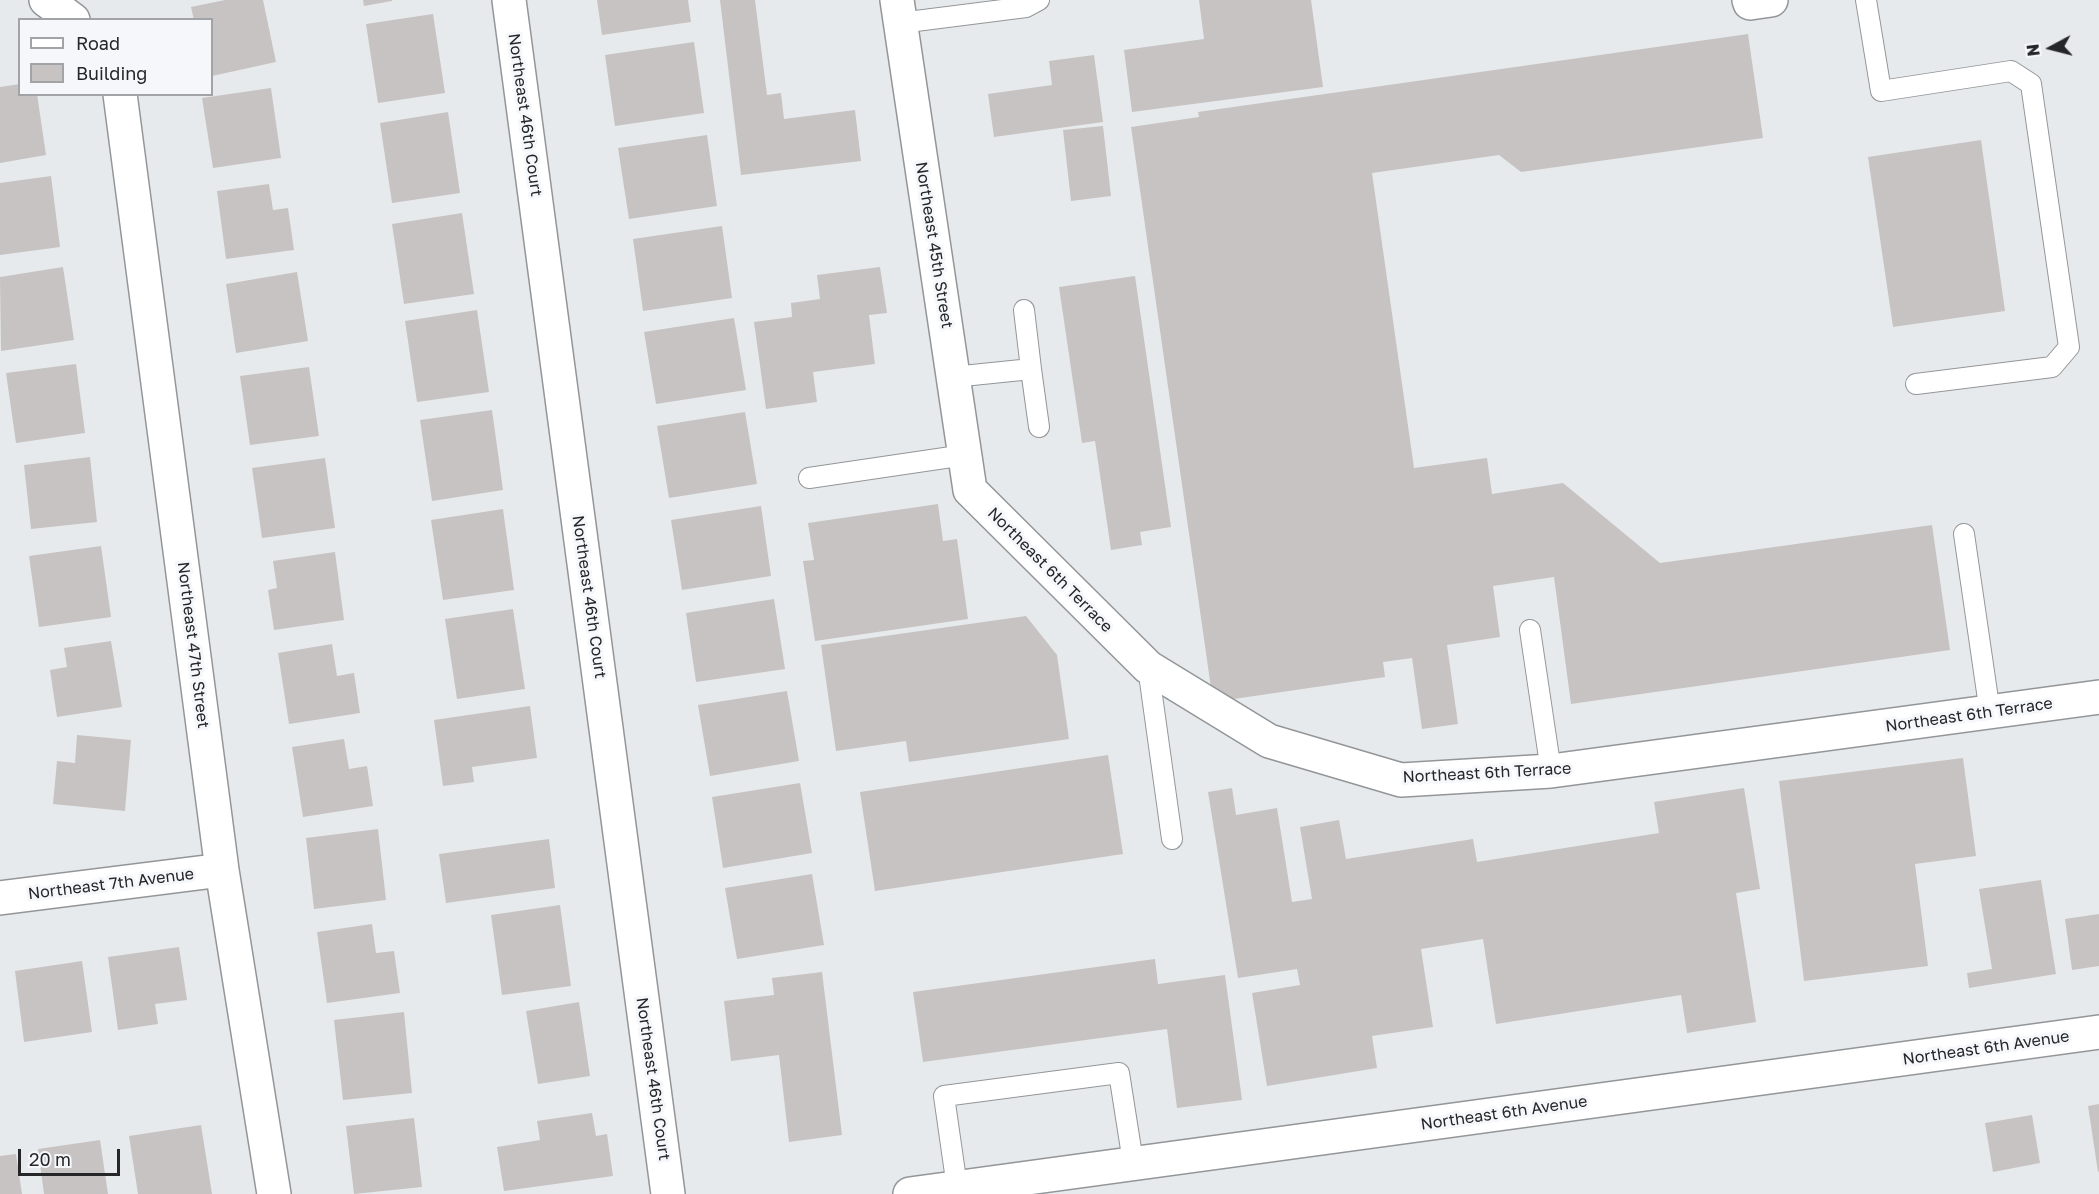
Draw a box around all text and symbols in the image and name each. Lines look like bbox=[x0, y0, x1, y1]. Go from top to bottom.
legend bbox=[18, 18, 213, 96]
north arrow bbox=[2021, 18, 2081, 78]
text: Road bbox=[76, 32, 120, 54]
street label: Northeast 46th Court bbox=[504, 32, 546, 198]
text: N bbox=[2022, 43, 2044, 57]
text: Building bbox=[76, 62, 147, 84]
street label: Northeast 45th Street bbox=[911, 160, 957, 330]
street label: Northeast 6th Terrace bbox=[984, 504, 1116, 636]
street label: Northeast 46th Court bbox=[568, 514, 610, 680]
street label: Northeast 47th Street bbox=[173, 561, 213, 729]
street label: Northeast 6th Terrace bbox=[1884, 694, 2054, 736]
street label: Northeast 6th Terrace bbox=[1402, 759, 1572, 787]
street label: Northeast 7th Avenue bbox=[27, 864, 195, 904]
street label: Northeast 46th Court bbox=[632, 996, 674, 1162]
street label: Northeast 6th Avenue bbox=[1901, 1027, 2071, 1069]
street label: Northeast 6th Avenue bbox=[1419, 1092, 1589, 1134]
scale bar bbox=[21, 1137, 123, 1175]
text: 20 m bbox=[29, 1148, 71, 1170]

